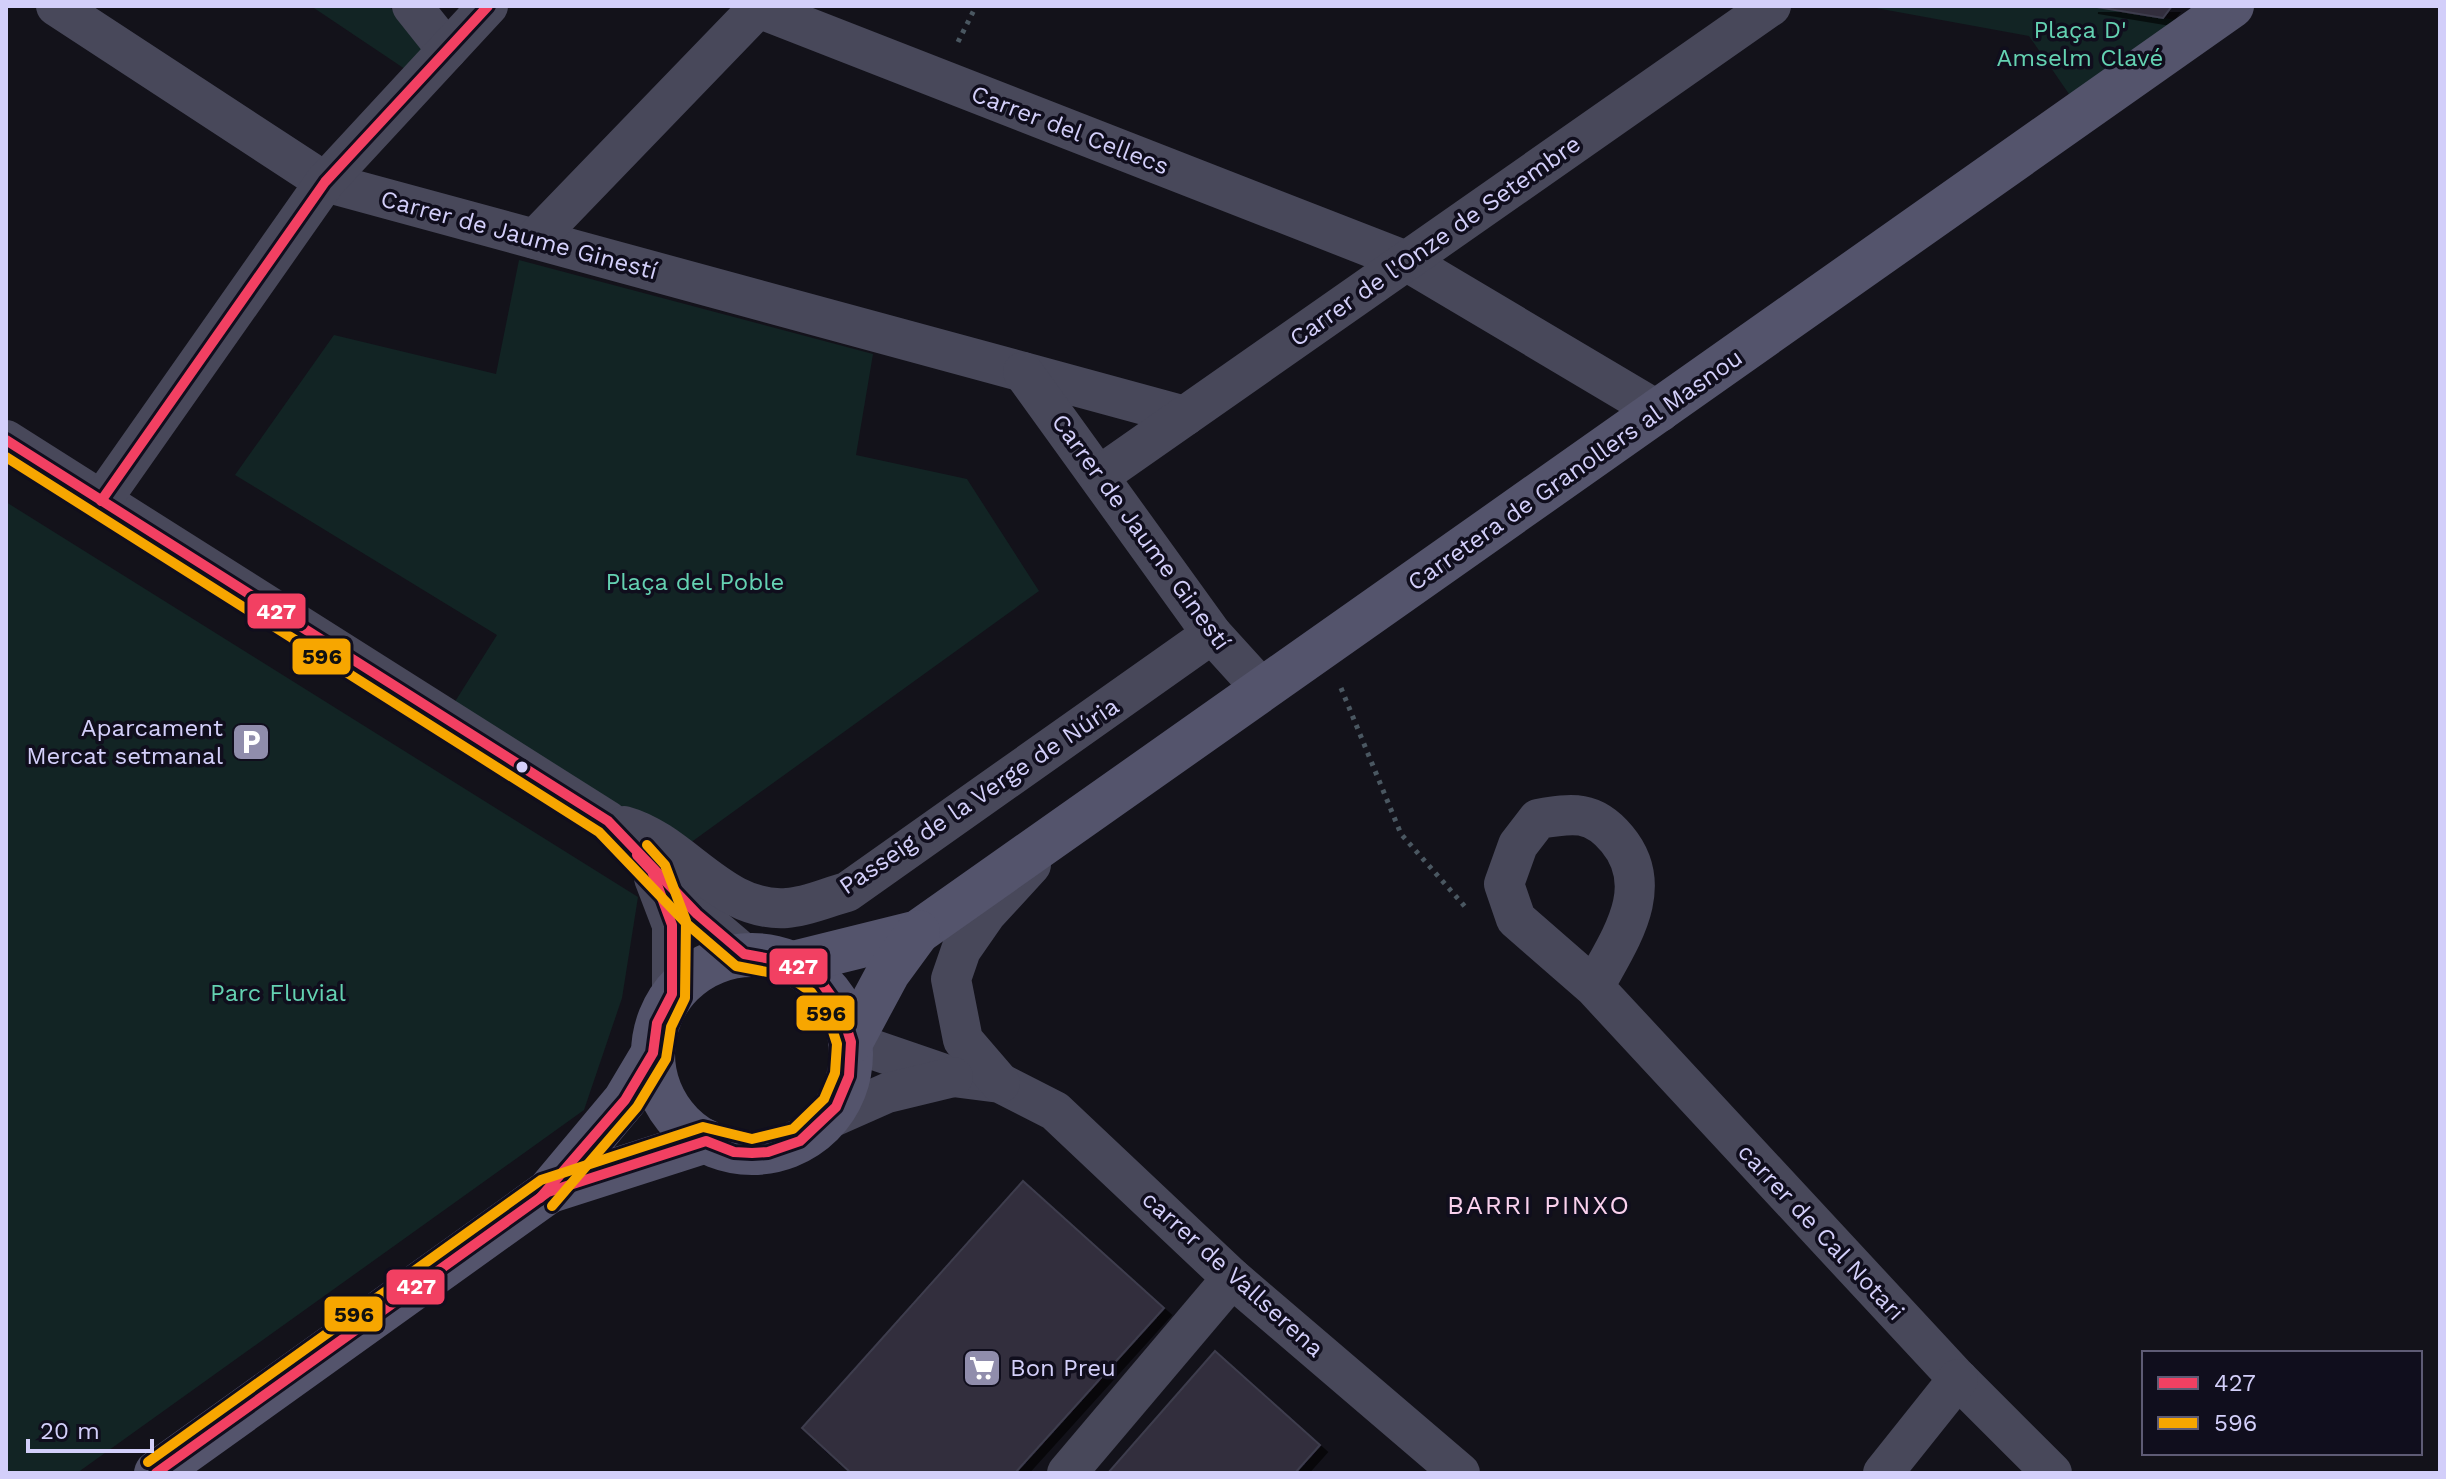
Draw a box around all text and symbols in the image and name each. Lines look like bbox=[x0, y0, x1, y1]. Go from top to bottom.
park label: Plaça D' Amselm Clavé bbox=[1997, 16, 2163, 72]
street label: Carrer del Cellecs bbox=[967, 79, 1173, 181]
street label: Carrer de l'Onze de Setembre bbox=[1284, 130, 1586, 352]
street label: Carrer de Jaume Ginestí bbox=[378, 185, 660, 285]
street label: Carretera de Granollers al Masnou bbox=[1402, 343, 1748, 597]
street label: Carrer de Jaume Ginestí bbox=[1046, 408, 1236, 656]
park label: Plaça del Poble bbox=[606, 568, 784, 596]
line badge: 427 bbox=[246, 592, 307, 630]
text: 427 bbox=[256, 599, 296, 624]
line badge: 596 bbox=[291, 637, 352, 676]
text: 596 bbox=[302, 644, 342, 669]
street label: Passeig de la Verge de Núria bbox=[834, 692, 1124, 900]
place label: Aparcament Mercat setmanal bbox=[26, 714, 224, 770]
parking icon: Aparcament Mercat setmanal bbox=[230, 721, 272, 763]
unlabelled marker bbox=[514, 759, 530, 775]
line badge: 427 bbox=[768, 947, 829, 986]
text: 427 bbox=[778, 954, 818, 979]
park label: Parc Fluvial bbox=[210, 979, 347, 1007]
line badge: 596 bbox=[795, 994, 856, 1032]
text: 596 bbox=[806, 1001, 846, 1026]
street label: carrer de Cal Notari bbox=[1732, 1138, 1910, 1326]
street label: carrer de Vallserena bbox=[1137, 1185, 1329, 1363]
district label: BARRI PINXO bbox=[1447, 1190, 1631, 1220]
line badge: 427 bbox=[385, 1268, 446, 1306]
text: 427 bbox=[396, 1274, 436, 1299]
line badge: 596 bbox=[323, 1295, 384, 1333]
text: 596 bbox=[334, 1302, 374, 1327]
supermarket icon: Bon Preu bbox=[961, 1347, 1003, 1389]
legend bbox=[2142, 1351, 2422, 1455]
place label: Bon Preu bbox=[1010, 1354, 1116, 1382]
text: 427 bbox=[2214, 1369, 2256, 1397]
scale bar bbox=[28, 1403, 152, 1453]
text: 596 bbox=[2214, 1409, 2257, 1437]
text: 20 m bbox=[40, 1417, 100, 1445]

